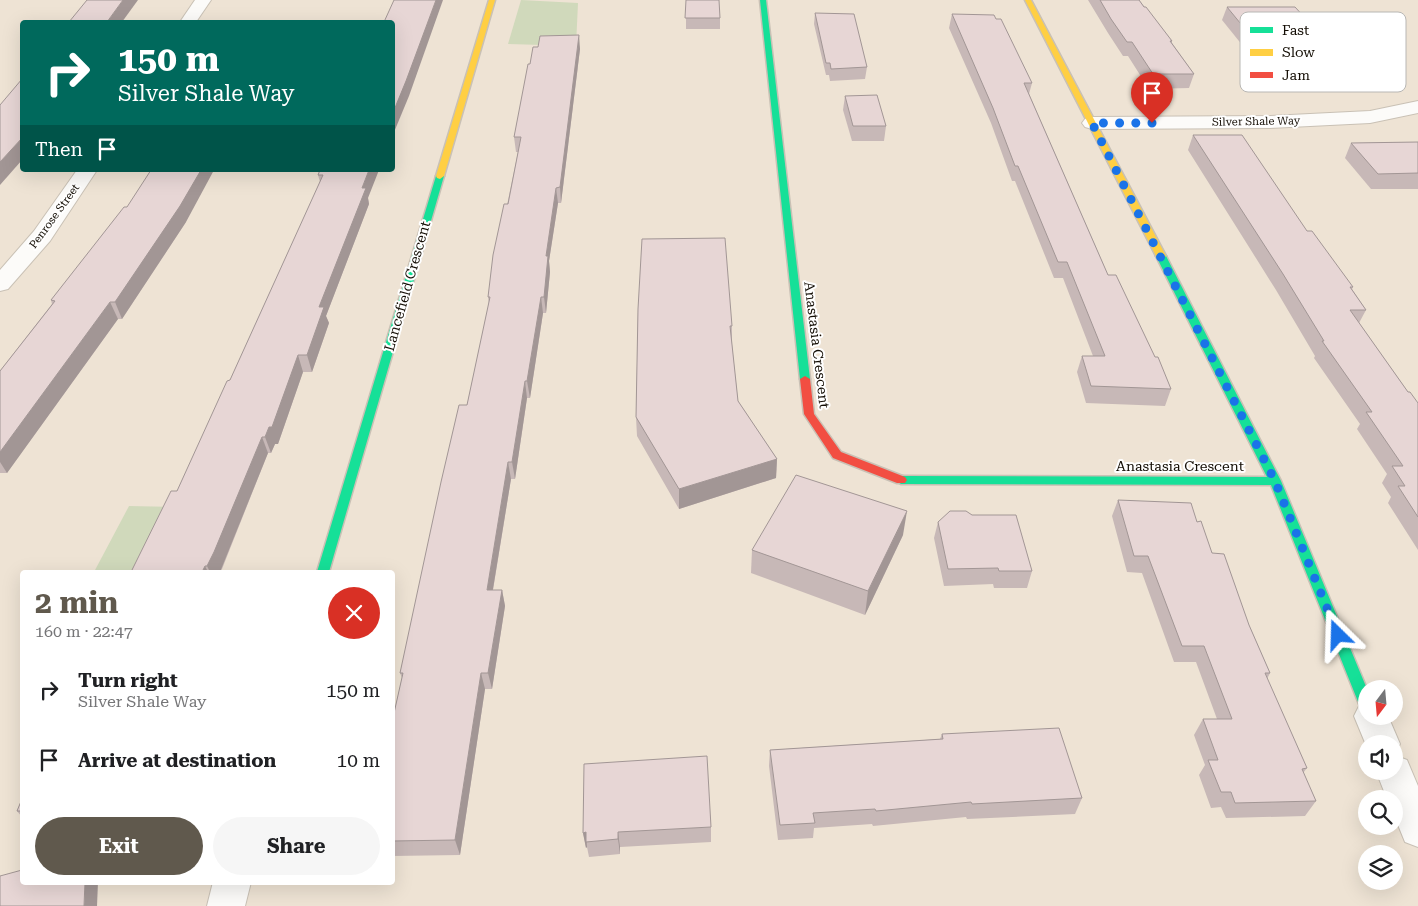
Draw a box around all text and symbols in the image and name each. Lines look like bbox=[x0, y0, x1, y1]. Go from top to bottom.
legend bbox=[1240, 12, 1406, 92]
text: Fast bbox=[1282, 22, 1309, 38]
text: 150 m bbox=[118, 39, 219, 80]
icon: right bbox=[35, 40, 100, 105]
text: Slow bbox=[1282, 44, 1315, 60]
text: Jam bbox=[1282, 67, 1310, 83]
pin bbox=[1131, 72, 1173, 123]
icon: arrive bbox=[1138, 79, 1166, 107]
text: Silver Shale Way bbox=[118, 81, 295, 106]
street label: Silver Shale Way bbox=[1212, 114, 1301, 129]
icon: arrive bbox=[93, 135, 121, 163]
text: Then bbox=[35, 138, 83, 161]
street label: Penrose Street bbox=[27, 181, 82, 251]
street label: Lancefield Crescent bbox=[381, 219, 433, 353]
street label: Anastasia Crescent bbox=[801, 281, 833, 409]
street label: Anastasia Crescent bbox=[1116, 458, 1244, 474]
text: 2 min bbox=[35, 585, 118, 620]
button: close bbox=[328, 587, 380, 639]
position arrow bbox=[1311, 608, 1363, 660]
text: 160 m · 22:47 bbox=[35, 622, 133, 641]
text: Turn right bbox=[78, 669, 178, 692]
icon: right bbox=[35, 676, 63, 704]
text: 150 m bbox=[326, 679, 380, 702]
north arrow bbox=[1358, 680, 1402, 725]
map controls bbox=[1358, 680, 1403, 890]
text: Silver Shale Way bbox=[78, 692, 206, 711]
button: sound bbox=[1358, 735, 1403, 780]
icon: arrive bbox=[35, 746, 63, 774]
text: Arrive at destination bbox=[78, 749, 276, 772]
text: 10 m bbox=[337, 749, 380, 772]
button: search bbox=[1358, 790, 1403, 835]
button: Exit bbox=[35, 817, 203, 875]
button: Share bbox=[213, 817, 380, 875]
button: layers bbox=[1358, 845, 1403, 890]

